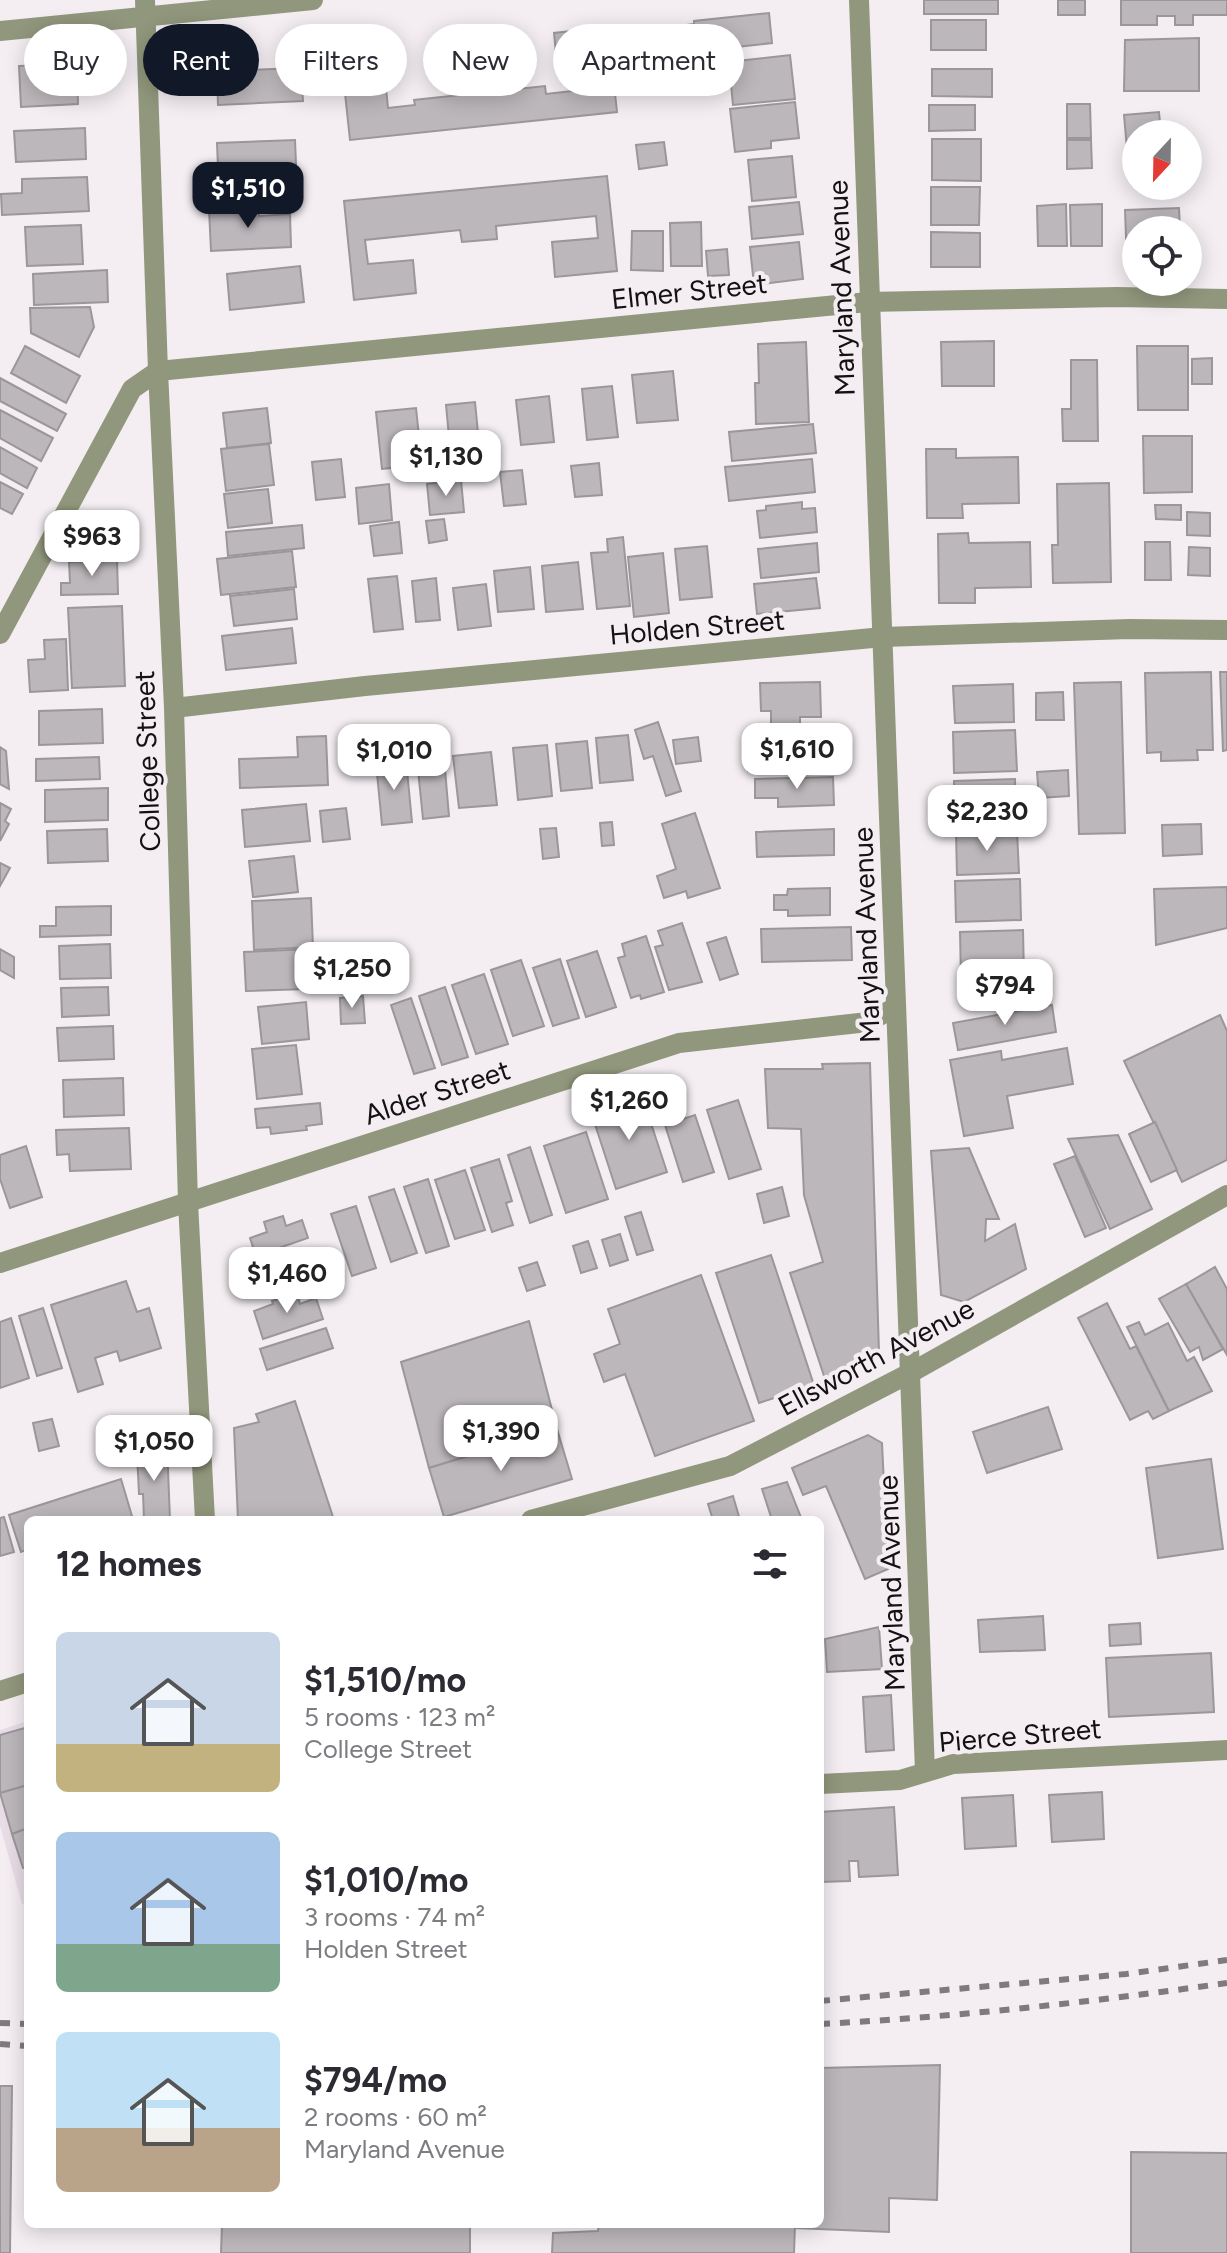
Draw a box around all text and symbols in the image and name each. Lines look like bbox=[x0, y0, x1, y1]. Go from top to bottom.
chip: Buy bbox=[24, 24, 127, 96]
chip: Rent bbox=[143, 24, 259, 96]
chip: Filters bbox=[275, 24, 407, 96]
chip: New bbox=[423, 24, 537, 96]
chip: Apartment bbox=[553, 24, 744, 96]
north arrow bbox=[1122, 120, 1202, 200]
map controls bbox=[1122, 120, 1202, 296]
pin: $1,510 bbox=[183, 162, 313, 230]
text: $1,510 bbox=[211, 172, 285, 204]
street label: Maryland Avenue bbox=[820, 179, 862, 397]
button: locate bbox=[1122, 216, 1202, 296]
street label: Elmer Street bbox=[609, 266, 769, 316]
pin: $1,130 bbox=[381, 430, 511, 498]
text: $1,130 bbox=[409, 440, 483, 472]
pin: $963 bbox=[45, 510, 139, 578]
text: $963 bbox=[62, 520, 122, 552]
street label: Holden Street bbox=[608, 602, 786, 652]
street label: College Street bbox=[127, 670, 167, 852]
pin: $1,610 bbox=[732, 723, 862, 791]
pin: $1,010 bbox=[329, 724, 459, 792]
text: $1,610 bbox=[760, 733, 834, 765]
text: $1,010 bbox=[356, 734, 432, 766]
pin: $2,230 bbox=[922, 785, 1052, 853]
text: $2,230 bbox=[946, 795, 1028, 827]
street label: Maryland Avenue bbox=[845, 826, 887, 1044]
pin: $1,250 bbox=[287, 942, 417, 1010]
text: $1,250 bbox=[312, 952, 392, 984]
pin: $794 bbox=[958, 959, 1052, 1027]
text: $794 bbox=[975, 969, 1035, 1001]
street label: Alder Street bbox=[360, 1052, 514, 1132]
pin: $1,260 bbox=[564, 1074, 694, 1142]
text: $1,260 bbox=[589, 1084, 669, 1116]
pin: $1,460 bbox=[222, 1247, 352, 1315]
text: $1,460 bbox=[247, 1257, 327, 1289]
street label: Ellsworth Avenue bbox=[772, 1291, 980, 1423]
pin: $1,390 bbox=[436, 1405, 566, 1473]
pin: $1,050 bbox=[89, 1415, 219, 1483]
text: $1,390 bbox=[462, 1415, 540, 1447]
text: $1,050 bbox=[114, 1425, 194, 1457]
street label: Maryland Avenue bbox=[870, 1474, 912, 1692]
icon: filters bbox=[748, 1542, 792, 1586]
text: 12 homes bbox=[56, 1544, 202, 1585]
text: $1,510/mo bbox=[304, 1660, 466, 1701]
icon: home bbox=[120, 1664, 216, 1760]
text: 5 rooms · 123 m² bbox=[304, 1701, 495, 1733]
street label: Pierce Street bbox=[937, 1711, 1103, 1759]
text: College Street bbox=[304, 1733, 472, 1765]
text: $1,010/mo bbox=[304, 1860, 468, 1901]
icon: home bbox=[120, 1864, 216, 1960]
text: 3 rooms · 74 m² bbox=[304, 1901, 485, 1933]
text: Holden Street bbox=[304, 1933, 468, 1965]
text: $794/mo bbox=[304, 2060, 447, 2101]
icon: home bbox=[120, 2064, 216, 2160]
text: 2 rooms · 60 m² bbox=[304, 2101, 487, 2133]
text: Maryland Avenue bbox=[304, 2133, 505, 2165]

